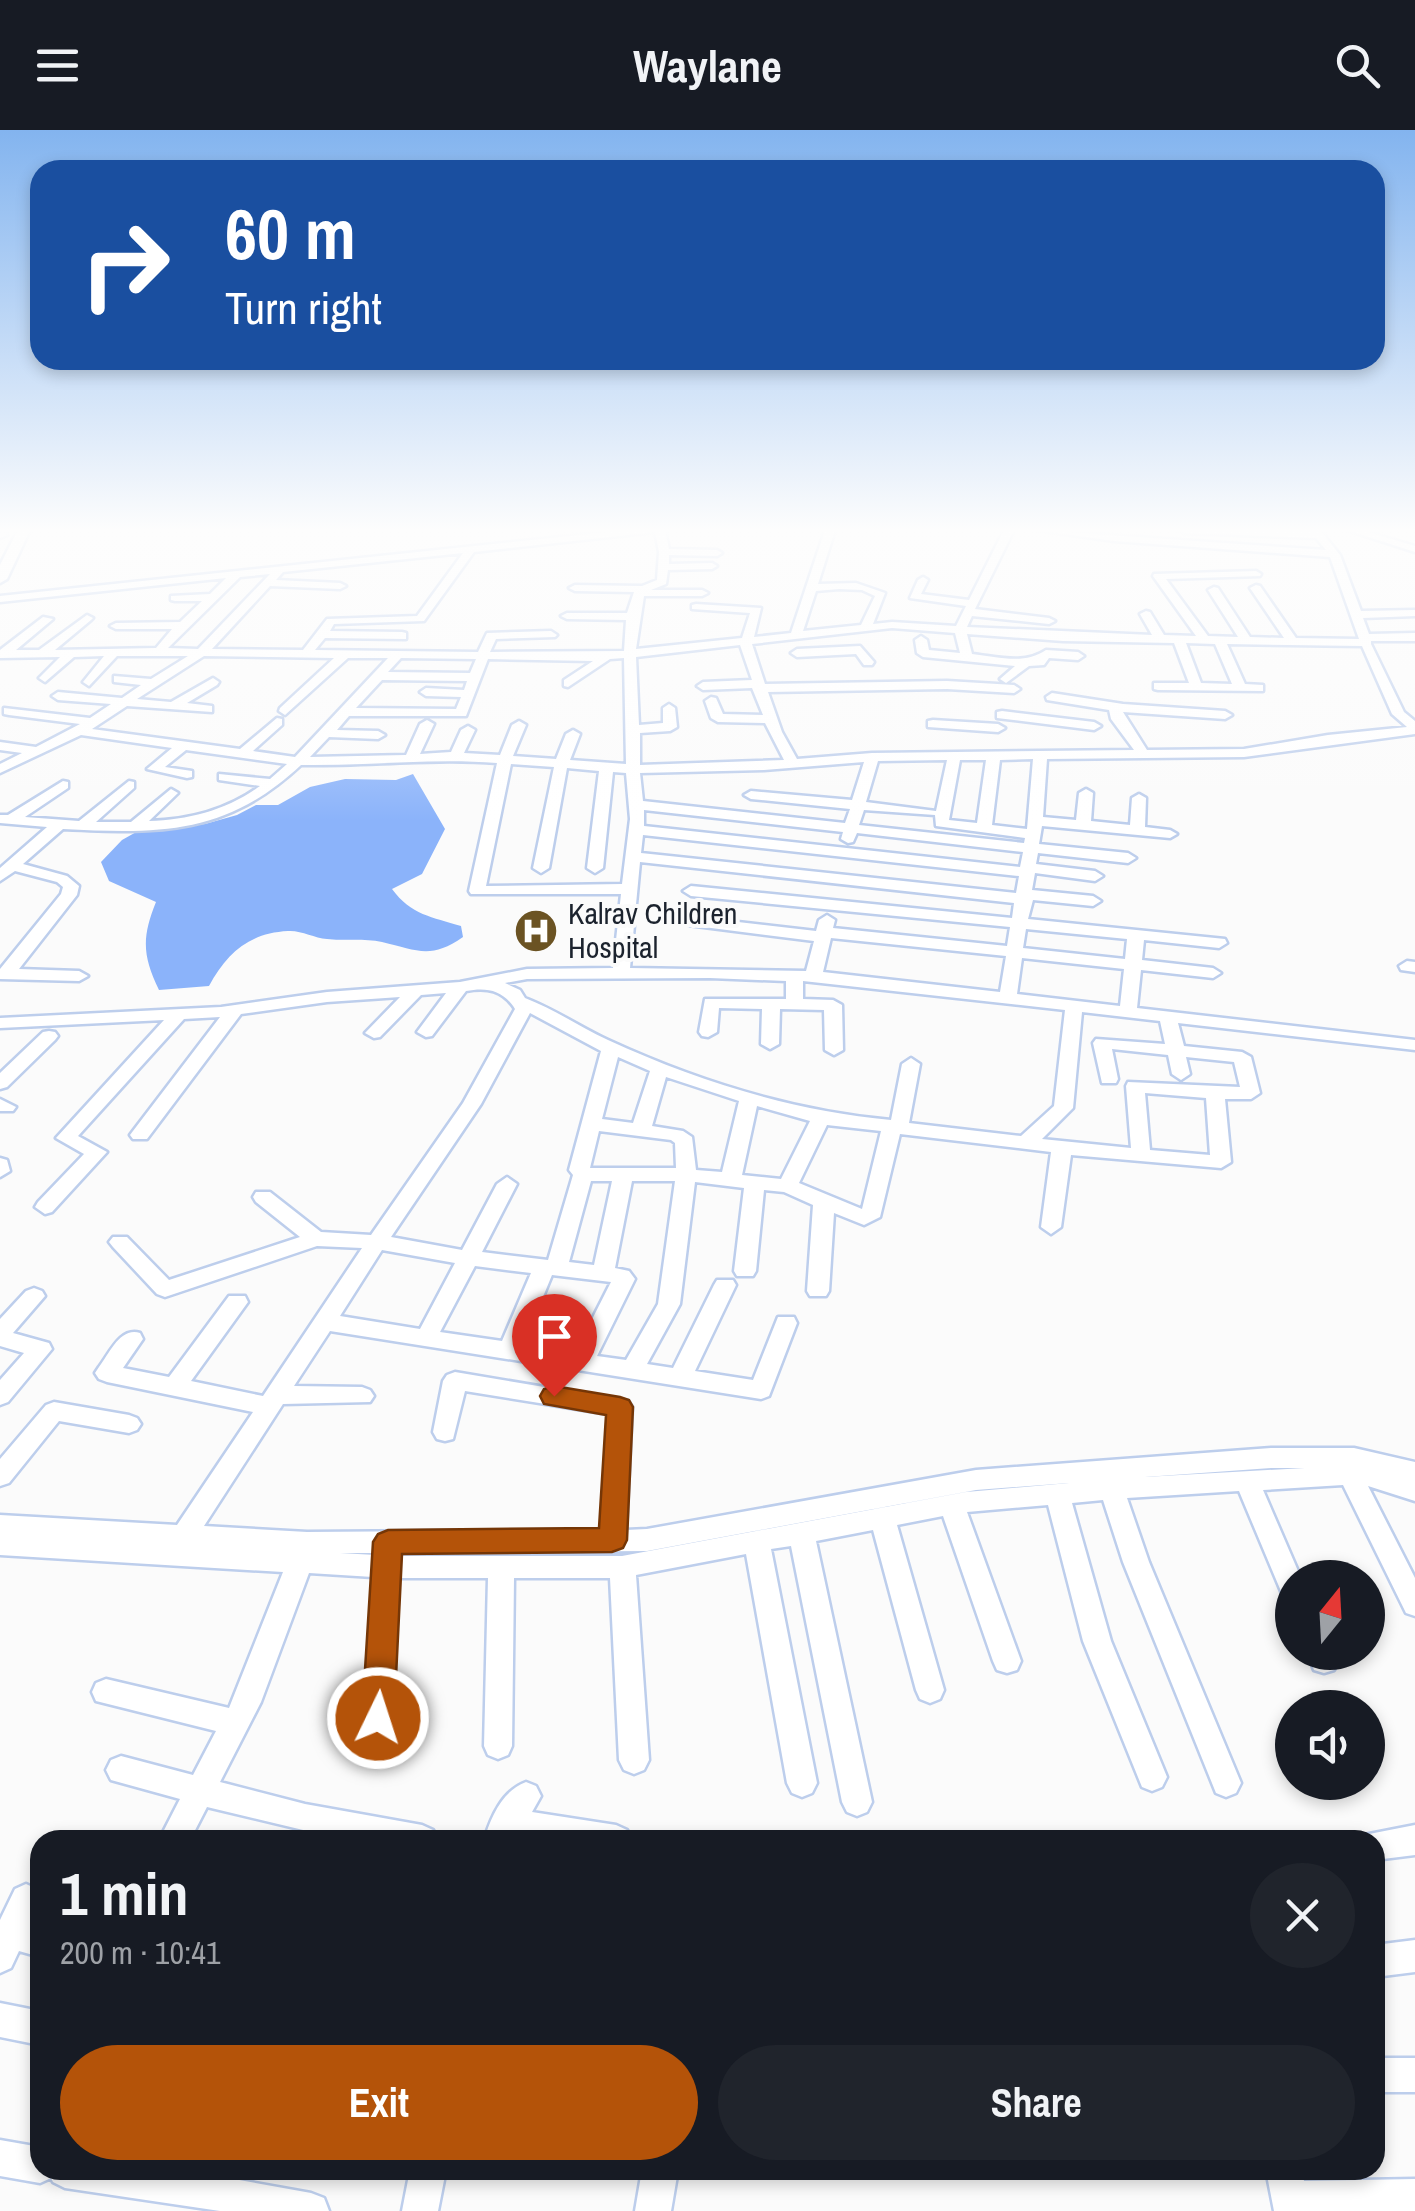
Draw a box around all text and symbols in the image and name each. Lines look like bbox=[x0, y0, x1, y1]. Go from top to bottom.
text: Waylane bbox=[633, 35, 782, 96]
icon: menu bbox=[30, 38, 85, 93]
icon: search bbox=[1330, 38, 1385, 93]
text: 60 m bbox=[225, 187, 356, 281]
icon: right bbox=[60, 200, 190, 330]
text: Turn right bbox=[225, 277, 382, 338]
place label: Kalrav Children Hospital bbox=[568, 893, 738, 967]
hospital icon: Kalrav Children Hospital bbox=[513, 908, 559, 954]
pin bbox=[512, 1294, 597, 1397]
icon: arrive bbox=[527, 1309, 582, 1364]
north arrow bbox=[1275, 1560, 1385, 1670]
map controls bbox=[1275, 1560, 1385, 1800]
position arrow bbox=[326, 1666, 430, 1770]
button: sound bbox=[1275, 1690, 1385, 1800]
text: 1 min bbox=[60, 1853, 189, 1934]
button: close bbox=[1250, 1863, 1355, 1968]
text: 200 m · 10:41 bbox=[60, 1931, 220, 1974]
button: Exit bbox=[60, 2045, 698, 2160]
button: Share bbox=[718, 2045, 1355, 2160]

